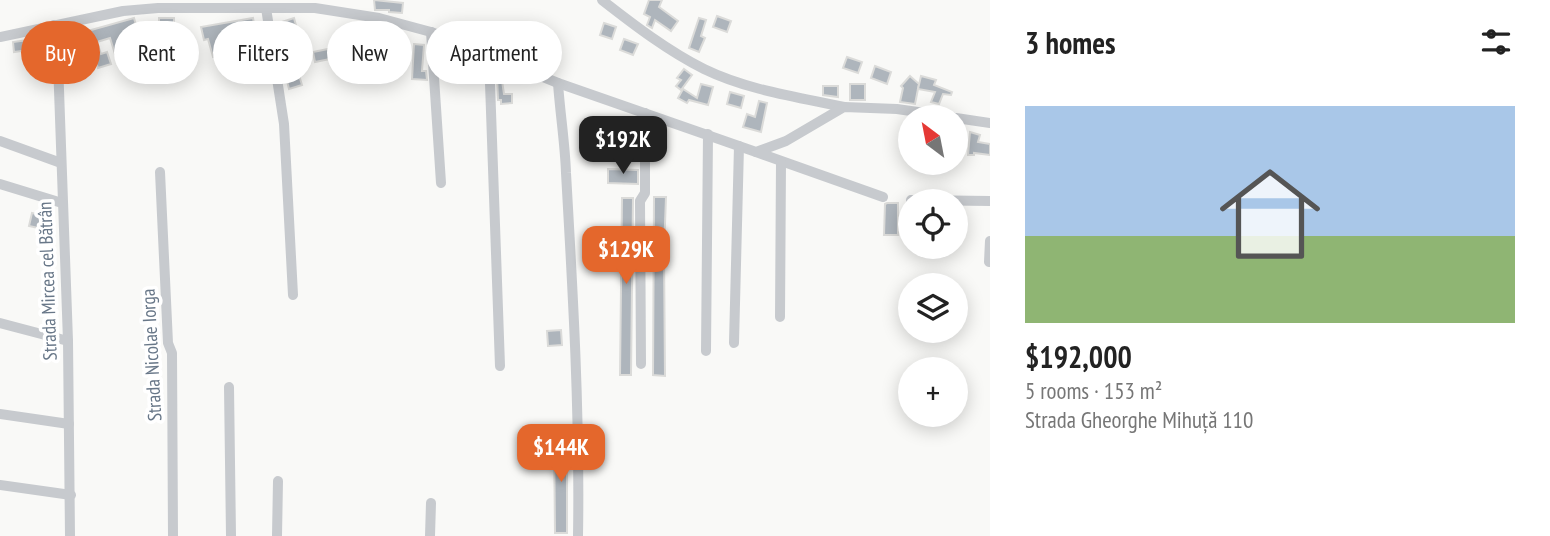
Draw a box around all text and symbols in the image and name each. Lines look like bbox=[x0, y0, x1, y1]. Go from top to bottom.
chip: Buy bbox=[21, 21, 100, 84]
chip: Rent bbox=[114, 21, 199, 84]
chip: Filters bbox=[213, 21, 313, 84]
chip: New bbox=[327, 21, 412, 84]
chip: Apartment bbox=[426, 21, 562, 84]
text: 3 homes bbox=[1025, 23, 1116, 62]
icon: filters bbox=[1477, 23, 1515, 61]
north arrow bbox=[898, 105, 968, 175]
map controls bbox=[898, 105, 968, 427]
pin: $192K bbox=[574, 116, 672, 176]
text: $192K bbox=[595, 124, 651, 153]
icon: home bbox=[1207, 151, 1333, 277]
button: locate bbox=[898, 189, 968, 259]
street label: Strada Mircea cel Bătrân bbox=[32, 201, 62, 361]
pin: $129K bbox=[577, 226, 675, 286]
text: $129K bbox=[598, 234, 654, 263]
button: layers bbox=[898, 273, 968, 343]
street label: Strada Nicolae Iorga bbox=[136, 288, 166, 422]
text: $192,000 bbox=[1025, 337, 1132, 376]
button: + bbox=[898, 357, 968, 427]
text: 5 rooms · 153 m² bbox=[1025, 376, 1162, 405]
text: Strada Gheorghe Mihuță 110 bbox=[1025, 405, 1253, 434]
pin: $144K bbox=[512, 424, 610, 484]
text: $144K bbox=[533, 432, 589, 461]

